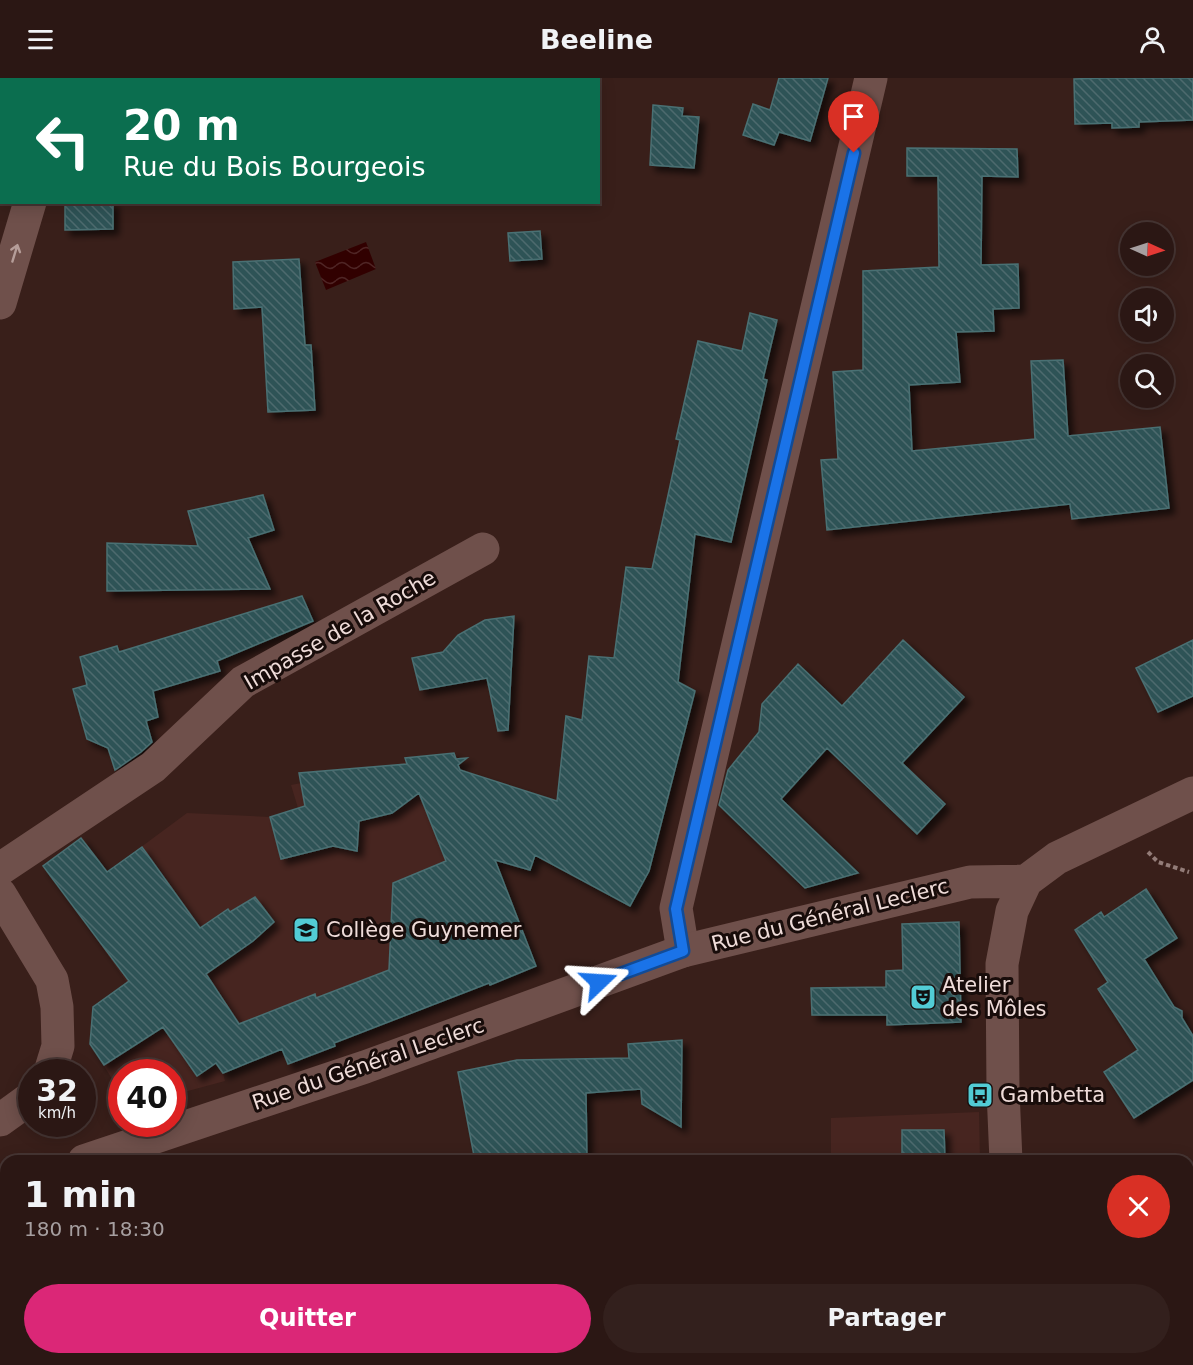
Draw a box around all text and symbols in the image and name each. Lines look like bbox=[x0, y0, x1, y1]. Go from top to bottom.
icon: menu bbox=[24, 23, 57, 56]
icon: person bbox=[1136, 23, 1169, 56]
text: Beeline bbox=[540, 24, 653, 55]
pin bbox=[828, 91, 879, 153]
icon: arrive bbox=[837, 100, 870, 133]
text: 20 m bbox=[123, 101, 240, 150]
icon: left bbox=[24, 102, 102, 180]
text: Rue du Bois Bourgeois bbox=[123, 151, 426, 182]
north arrow bbox=[1120, 222, 1174, 276]
map controls bbox=[1120, 222, 1174, 408]
one-way arrow bbox=[10, 244, 21, 263]
button: sound bbox=[1120, 288, 1174, 342]
button: search bbox=[1120, 354, 1174, 408]
street label: Impasse de la Roche bbox=[240, 565, 440, 695]
street label: Rue du Général Leclerc bbox=[709, 874, 951, 956]
school or university icon: Collège Guynemer bbox=[291, 915, 321, 945]
place label: Collège Guynemer bbox=[326, 918, 522, 942]
position arrow bbox=[567, 950, 631, 1014]
place label: Atelier des Môles bbox=[942, 973, 1047, 1021]
theatre icon: Atelier des Môles bbox=[908, 982, 938, 1012]
street label: Rue du Général Leclerc bbox=[249, 1013, 487, 1115]
speed limit sign: 40 bbox=[108, 1059, 186, 1137]
text: 32 bbox=[36, 1073, 78, 1108]
bus stop icon: Gambetta bbox=[965, 1080, 995, 1110]
place label: Gambetta bbox=[1000, 1083, 1105, 1107]
text: km/h bbox=[38, 1104, 76, 1122]
text: 1 min bbox=[24, 1174, 137, 1215]
button: close bbox=[1107, 1175, 1170, 1238]
text: 180 m · 18:30 bbox=[24, 1217, 165, 1241]
button: Quitter bbox=[24, 1284, 591, 1353]
button: Partager bbox=[603, 1284, 1170, 1353]

